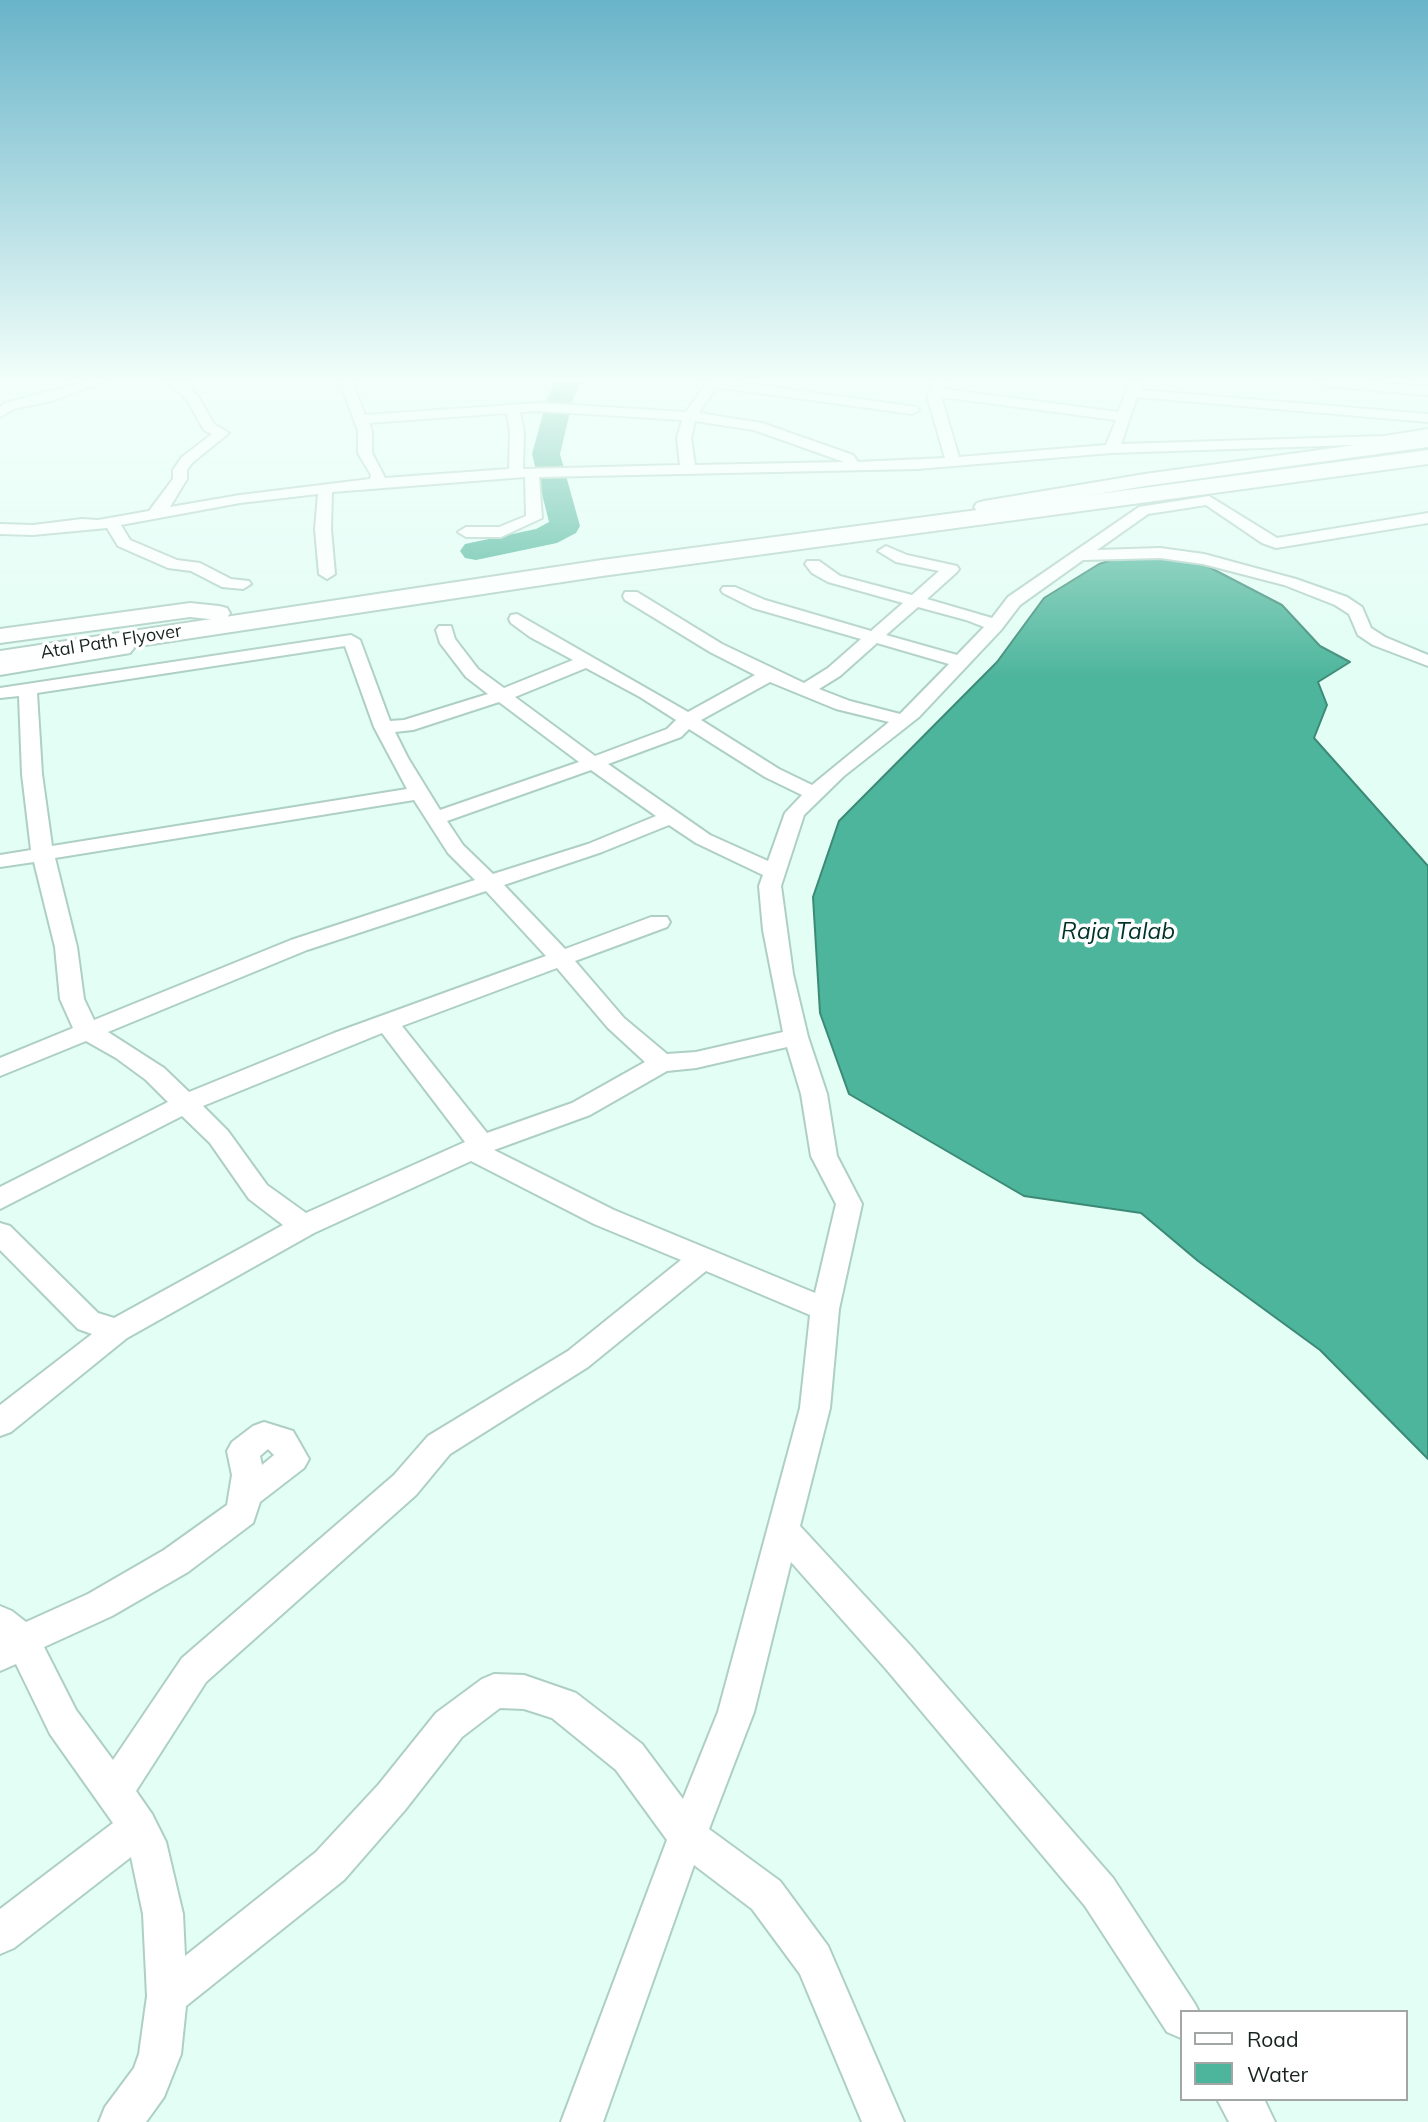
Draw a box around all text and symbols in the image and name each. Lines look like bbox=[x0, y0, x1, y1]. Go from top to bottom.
street label: Atal Path Flyover bbox=[39, 620, 183, 664]
water label: Raja Talab bbox=[1061, 918, 1175, 946]
legend bbox=[1180, 2010, 1407, 2101]
text: Road bbox=[1247, 2026, 1298, 2052]
text: Water bbox=[1247, 2061, 1308, 2087]

